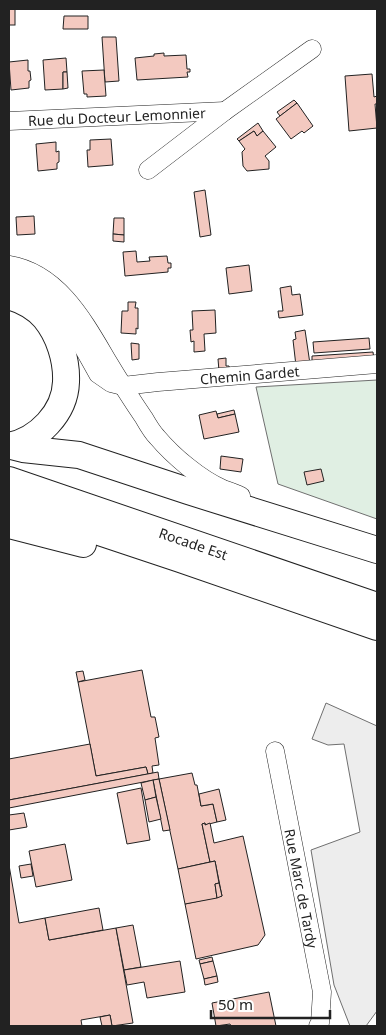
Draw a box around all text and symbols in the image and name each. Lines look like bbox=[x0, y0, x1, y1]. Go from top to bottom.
street label: Rue du Docteur Lemonnier bbox=[28, 102, 206, 130]
street label: Chemin Gardet bbox=[199, 361, 300, 388]
street label: Rocade Est bbox=[157, 523, 230, 564]
street label: Rue Marc de Tardy bbox=[281, 827, 323, 951]
scale bar bbox=[211, 988, 330, 1020]
text: 50 m bbox=[218, 994, 253, 1014]

